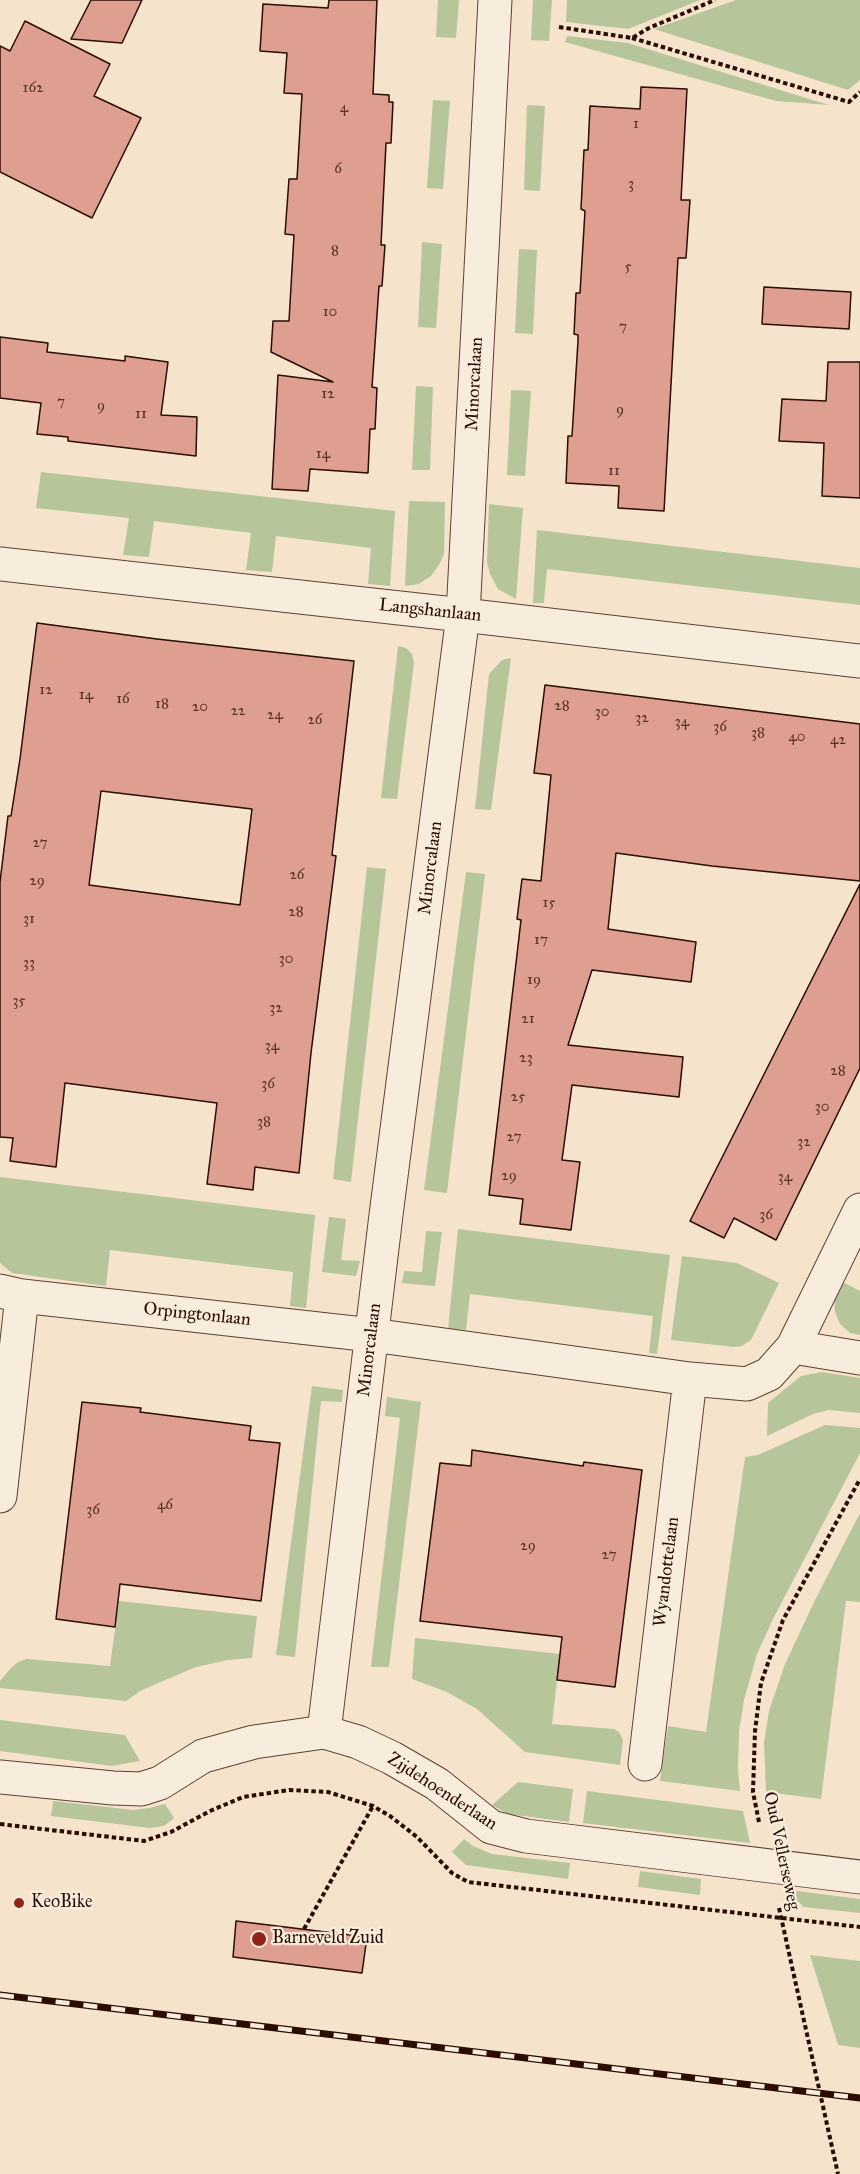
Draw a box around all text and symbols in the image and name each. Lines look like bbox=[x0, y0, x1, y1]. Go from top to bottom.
house number: 162 bbox=[23, 79, 43, 97]
house number: 4 bbox=[340, 99, 348, 117]
house number: 1 bbox=[633, 115, 639, 133]
house number: 6 bbox=[334, 160, 342, 178]
house number: 3 bbox=[628, 175, 634, 193]
house number: 8 bbox=[331, 242, 339, 260]
house number: 5 bbox=[625, 258, 631, 276]
house number: 10 bbox=[323, 303, 337, 321]
house number: 7 bbox=[619, 318, 627, 336]
street label: Minorcalaan bbox=[462, 336, 488, 432]
house number: 12 bbox=[321, 385, 335, 403]
house number: 7 bbox=[57, 393, 65, 411]
house number: 9 bbox=[97, 397, 105, 415]
house number: 9 bbox=[616, 401, 624, 419]
house number: 11 bbox=[135, 405, 147, 423]
house number: 14 bbox=[316, 445, 330, 463]
house number: 11 bbox=[608, 462, 620, 480]
street label: Langshanlaan bbox=[378, 595, 482, 627]
house number: 12 bbox=[39, 681, 53, 699]
house number: 14 bbox=[79, 686, 93, 704]
house number: 16 bbox=[116, 690, 130, 708]
house number: 18 bbox=[155, 695, 169, 713]
house number: 28 bbox=[554, 697, 570, 715]
house number: 20 bbox=[192, 698, 208, 716]
house number: 22 bbox=[231, 702, 245, 720]
house number: 30 bbox=[595, 703, 609, 721]
house number: 24 bbox=[267, 706, 283, 724]
house number: 32 bbox=[635, 709, 649, 727]
house number: 26 bbox=[307, 711, 323, 729]
house number: 34 bbox=[675, 713, 689, 731]
house number: 36 bbox=[713, 718, 727, 736]
house number: 38 bbox=[751, 724, 765, 742]
house number: 40 bbox=[788, 728, 806, 746]
house number: 42 bbox=[830, 731, 846, 749]
street label: Minorcalaan bbox=[415, 820, 447, 916]
house number: 27 bbox=[32, 834, 48, 852]
house number: 26 bbox=[289, 866, 305, 884]
house number: 29 bbox=[29, 872, 45, 890]
house number: 15 bbox=[543, 894, 555, 912]
house number: 28 bbox=[288, 903, 304, 921]
house number: 31 bbox=[23, 910, 35, 928]
house number: 17 bbox=[534, 931, 548, 949]
house number: 30 bbox=[279, 950, 293, 968]
house number: 33 bbox=[23, 954, 35, 972]
house number: 19 bbox=[527, 971, 541, 989]
house number: 35 bbox=[13, 992, 25, 1010]
house number: 32 bbox=[269, 999, 283, 1017]
house number: 21 bbox=[521, 1010, 535, 1028]
house number: 34 bbox=[265, 1037, 279, 1055]
house number: 23 bbox=[519, 1049, 533, 1067]
house number: 28 bbox=[830, 1062, 846, 1080]
house number: 36 bbox=[261, 1075, 275, 1093]
house number: 25 bbox=[511, 1088, 525, 1106]
house number: 30 bbox=[815, 1098, 829, 1116]
house number: 38 bbox=[257, 1113, 271, 1131]
house number: 27 bbox=[506, 1128, 522, 1146]
house number: 32 bbox=[797, 1133, 811, 1151]
house number: 29 bbox=[501, 1167, 517, 1185]
house number: 34 bbox=[778, 1168, 792, 1186]
house number: 36 bbox=[759, 1206, 773, 1224]
street label: Orpingtonlaan bbox=[142, 1299, 252, 1331]
street label: Minorcalaan bbox=[354, 1302, 386, 1398]
house number: 46 bbox=[157, 1496, 173, 1514]
house number: 36 bbox=[86, 1501, 100, 1519]
street label: Wyandottelaan bbox=[650, 1516, 684, 1628]
house number: 29 bbox=[520, 1537, 536, 1555]
house number: 27 bbox=[602, 1546, 616, 1564]
street label: Zijdehoenderlaan bbox=[383, 1749, 501, 1835]
street label: Oud Vellerseweg bbox=[758, 1790, 804, 1912]
place label: KeoBike bbox=[31, 1892, 92, 1914]
marker: KeoBike bbox=[12, 1896, 26, 1910]
place label: Barneveld Zuid bbox=[272, 1928, 384, 1950]
marker: Barneveld Zuid bbox=[250, 1930, 268, 1948]

